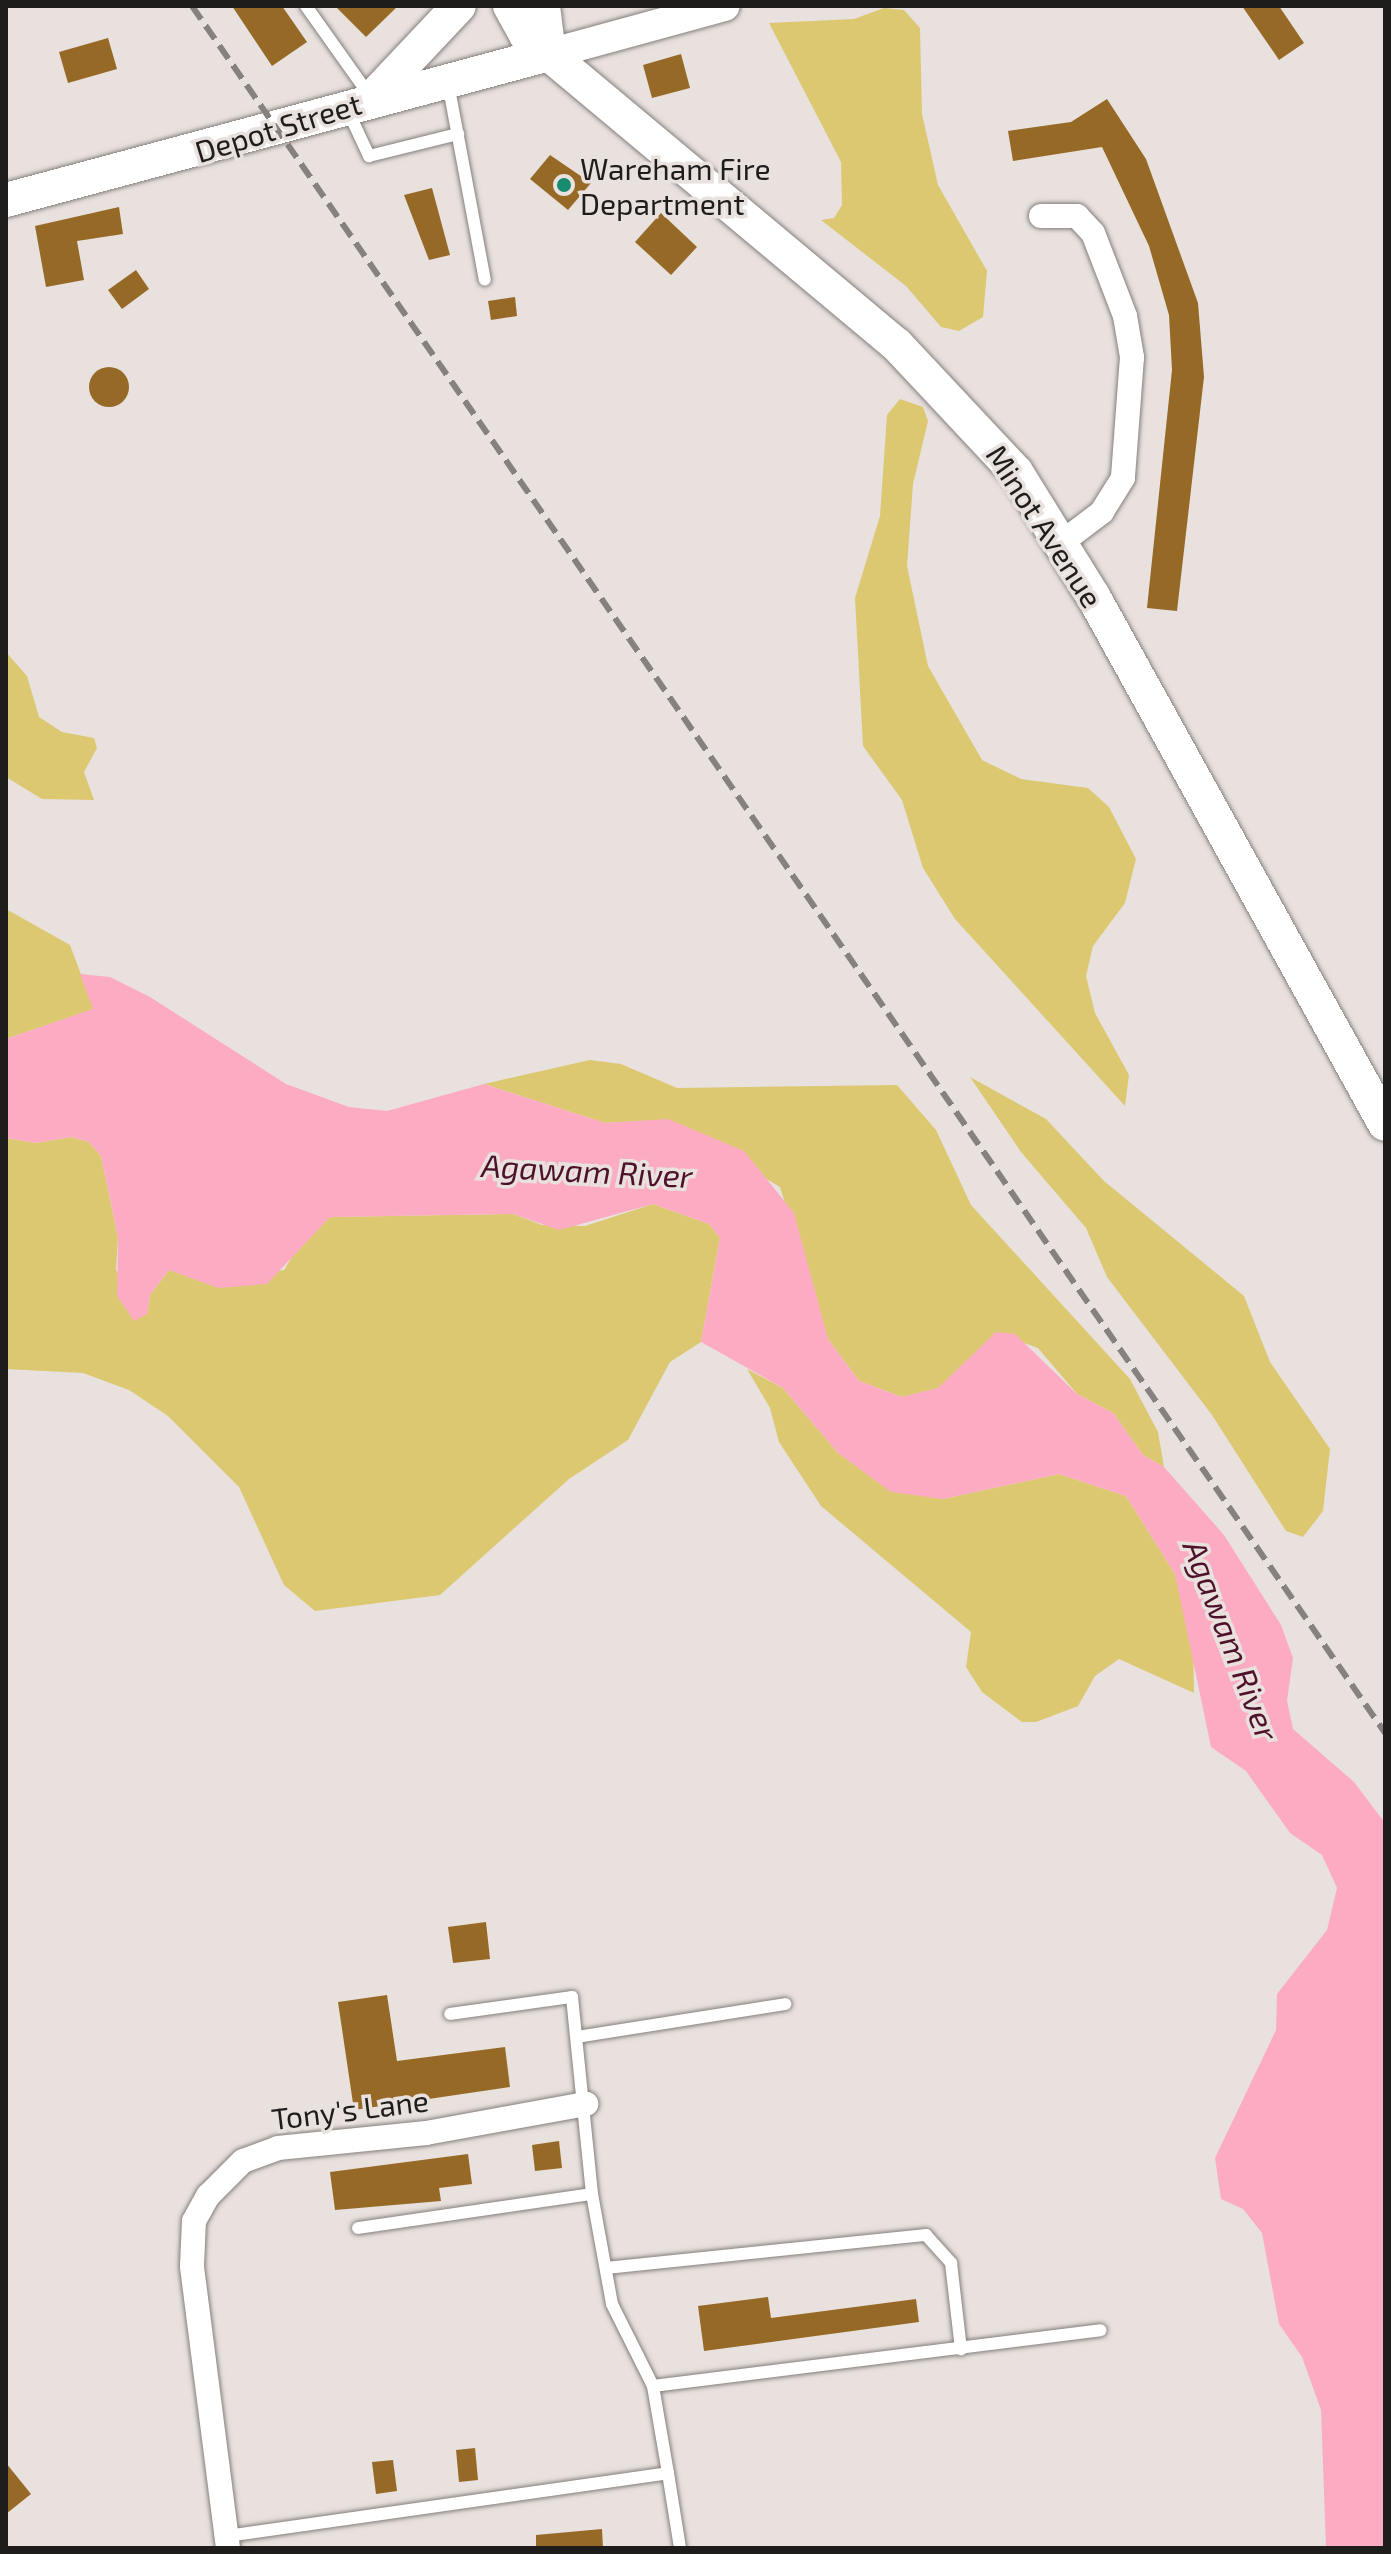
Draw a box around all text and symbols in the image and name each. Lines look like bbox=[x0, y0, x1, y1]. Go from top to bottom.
street label: Depot Street bbox=[191, 85, 365, 169]
place label: Wareham Fire Department bbox=[580, 150, 771, 220]
marker: Wareham Fire Department bbox=[555, 176, 573, 194]
street label: Minot Avenue bbox=[979, 438, 1111, 614]
water label: Agawam River bbox=[480, 1145, 694, 1195]
water label: Agawam River bbox=[1176, 1534, 1288, 1746]
street label: Tony's Lane bbox=[269, 2082, 431, 2136]

